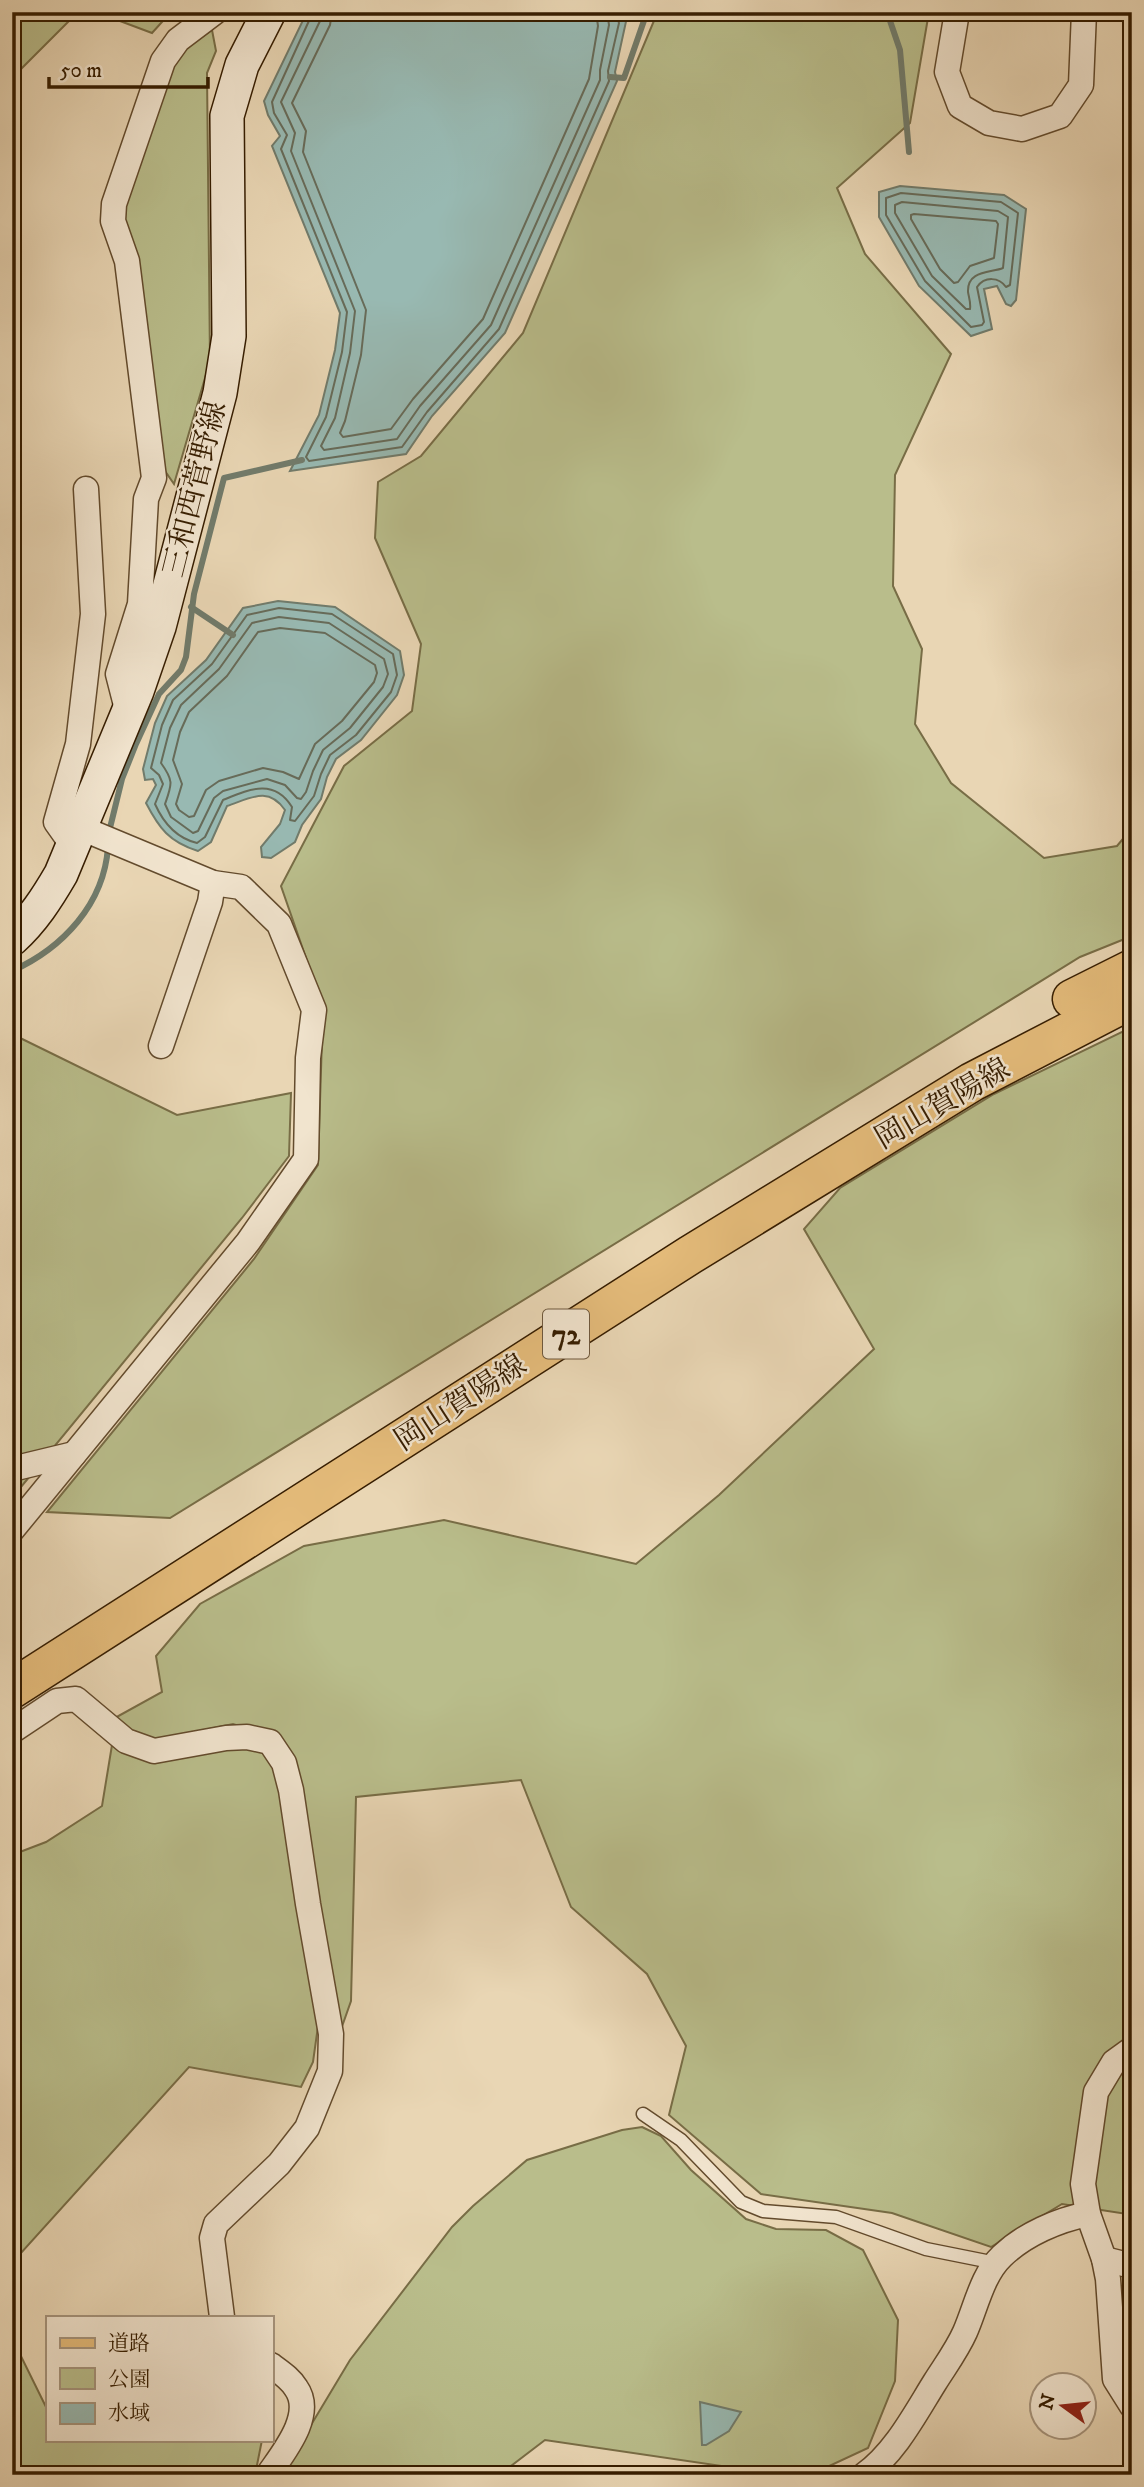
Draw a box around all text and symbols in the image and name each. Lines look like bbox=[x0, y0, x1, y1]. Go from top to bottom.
scale bar bbox=[49, 46, 208, 90]
text: 50 m bbox=[60, 58, 102, 84]
street label: 三和西菅野線 bbox=[156, 398, 235, 581]
street label: 岡山賀陽線 bbox=[869, 1051, 1017, 1158]
road number: 72 bbox=[543, 1310, 589, 1358]
street label: 岡山賀陽線 bbox=[388, 1347, 534, 1460]
legend bbox=[46, 2316, 273, 2442]
text: 道路 bbox=[108, 2331, 150, 2357]
text: 公園 bbox=[108, 2367, 150, 2393]
north arrow bbox=[1028, 2372, 1098, 2442]
text: N bbox=[1035, 2391, 1061, 2413]
text: 水域 bbox=[108, 2401, 150, 2427]

